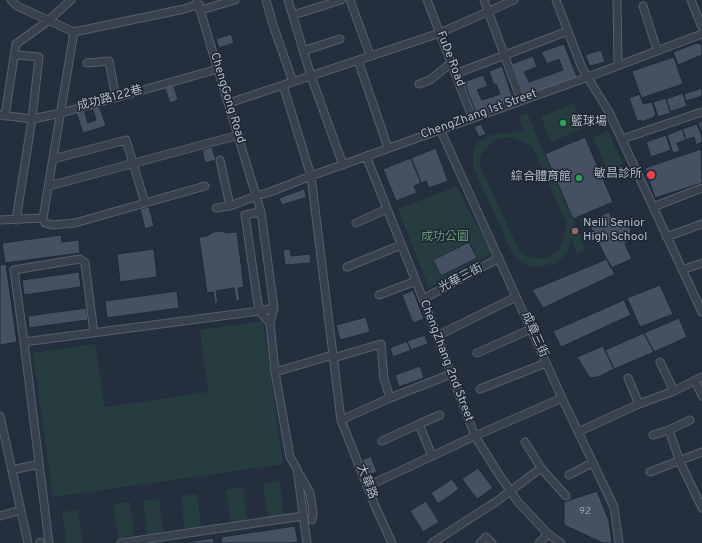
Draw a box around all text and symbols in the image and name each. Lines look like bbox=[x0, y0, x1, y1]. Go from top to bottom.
street label: FuDe Road bbox=[433, 29, 467, 89]
street label: ChengGong Road bbox=[206, 51, 248, 145]
street label: 成功路122巷 bbox=[76, 83, 144, 115]
street label: ChengZhang 1st Street bbox=[419, 87, 539, 143]
place label: 籃球場 bbox=[571, 116, 607, 130]
marker: 籃球場 bbox=[558, 118, 568, 128]
place label: 敏昌診所 bbox=[594, 168, 642, 182]
marker: 敏昌診所 bbox=[645, 169, 657, 181]
place label: 綜合體育館 bbox=[511, 171, 571, 185]
marker: 綜合體育館 bbox=[574, 173, 584, 183]
place label: Neili Senior High School bbox=[583, 217, 647, 245]
marker: Neili Senior High School bbox=[570, 226, 580, 236]
park label: 成功公園 bbox=[421, 231, 469, 245]
street label: 光華三街 bbox=[436, 261, 486, 297]
street label: ChengZhang 2nd Street bbox=[416, 298, 476, 424]
street label: 成章三街 bbox=[518, 310, 550, 360]
street label: 大華路 bbox=[353, 463, 379, 501]
house number: 92 bbox=[579, 506, 591, 518]

